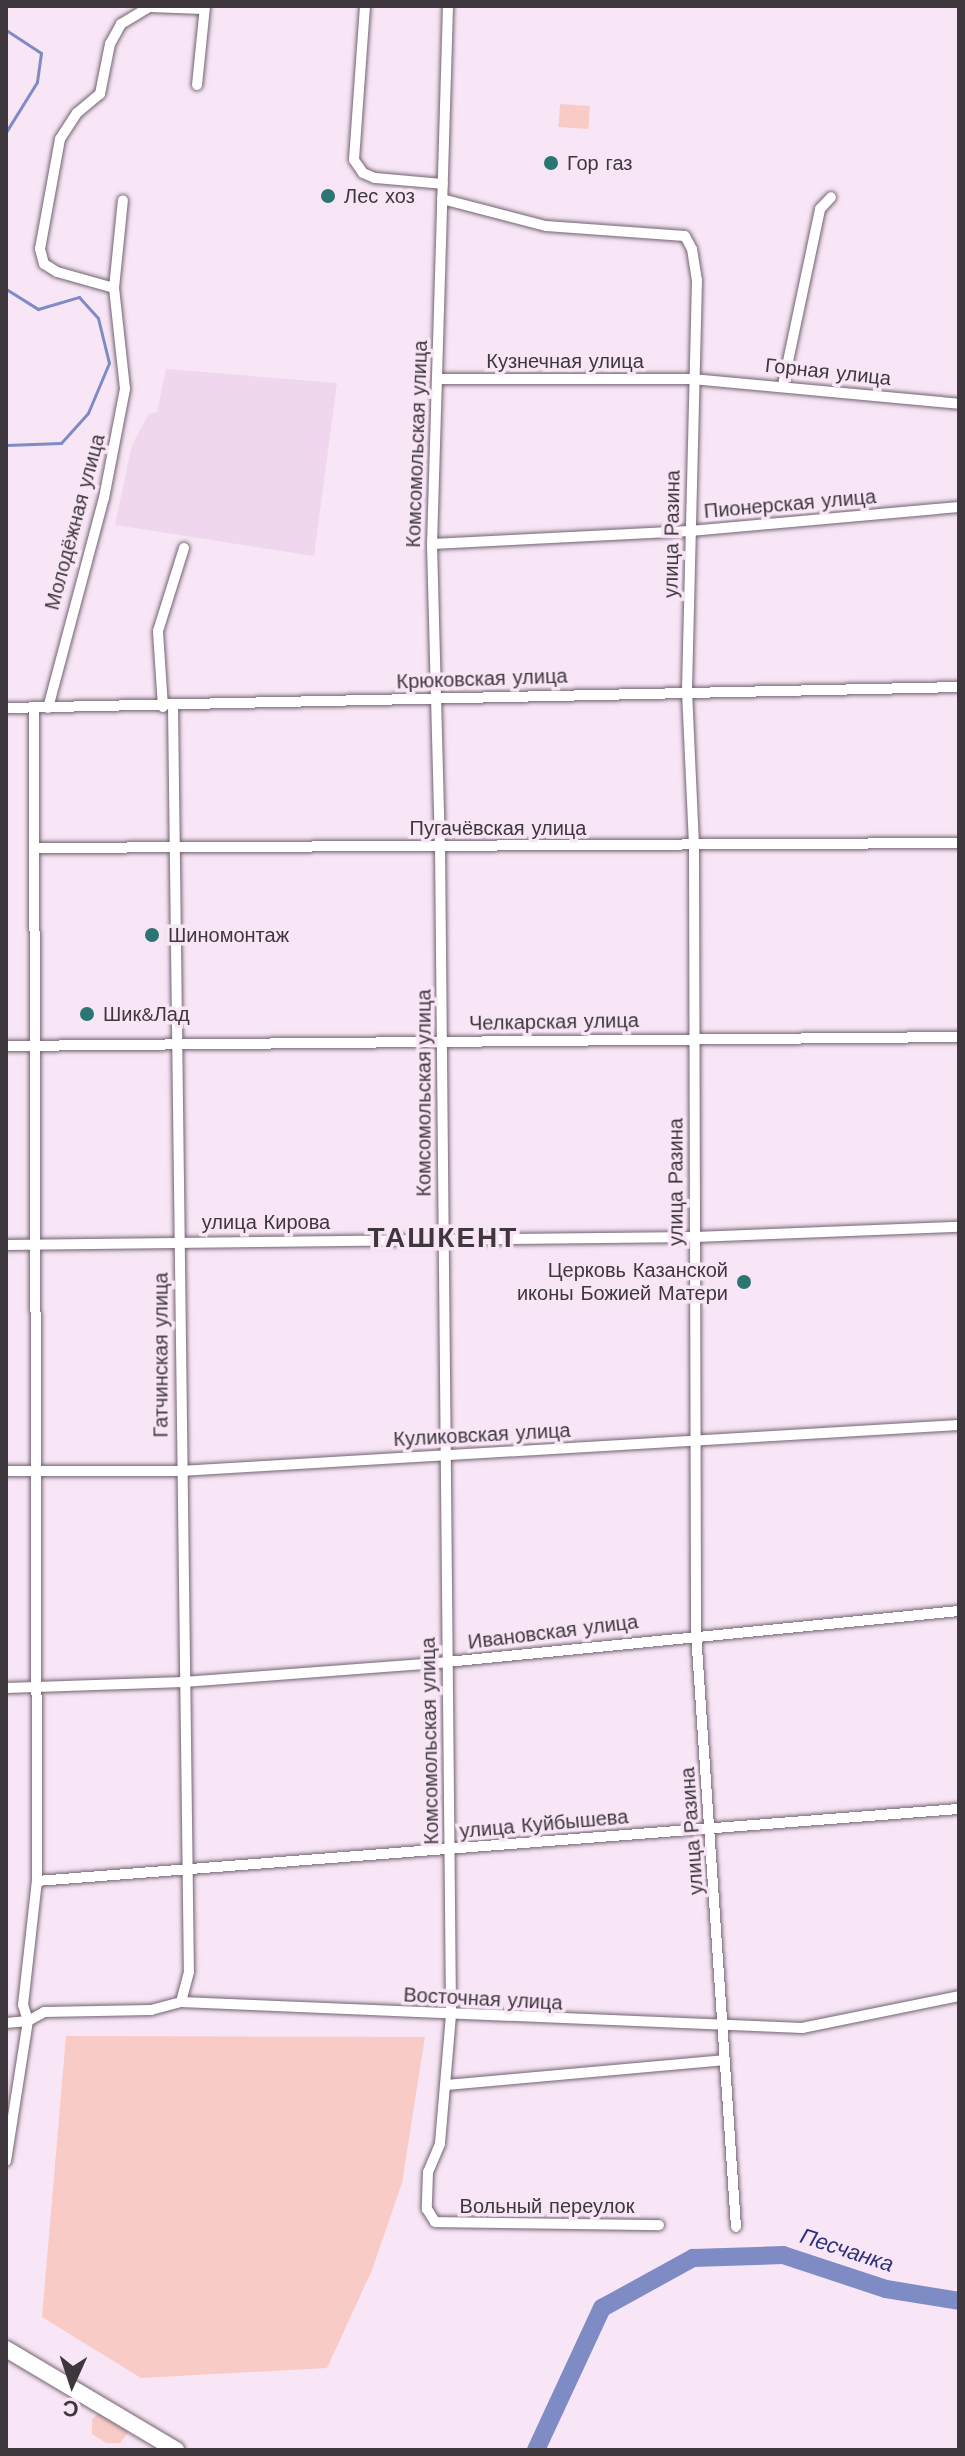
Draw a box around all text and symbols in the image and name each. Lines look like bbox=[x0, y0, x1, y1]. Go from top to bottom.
place label: Гор газ bbox=[567, 151, 632, 175]
marker: Гор газ bbox=[542, 154, 560, 172]
place label: Лес хоз bbox=[344, 184, 415, 208]
marker: Лес хоз bbox=[319, 187, 337, 205]
street label: Комсомольская улица bbox=[401, 340, 433, 548]
street label: Кузнечная улица bbox=[486, 349, 644, 373]
street label: Горная улица bbox=[764, 353, 892, 391]
street label: Молодёжная улица bbox=[40, 431, 110, 613]
street label: улица Разина bbox=[659, 470, 685, 598]
street label: Пионерская улица bbox=[703, 485, 877, 523]
street label: Крюковская улица bbox=[396, 664, 568, 694]
street label: Пугачёвская улица bbox=[410, 816, 586, 840]
place label: Шиномонтаж bbox=[168, 923, 289, 947]
marker: Шиномонтаж bbox=[143, 926, 161, 944]
street label: Комсомольская улица bbox=[412, 989, 436, 1197]
place label: Шик&Лад bbox=[103, 1002, 190, 1026]
marker: Шик&Лад bbox=[78, 1005, 96, 1023]
street label: Челкарская улица bbox=[469, 1009, 639, 1035]
street label: улица Разина bbox=[664, 1118, 688, 1246]
street label: улица Кирова bbox=[202, 1210, 330, 1234]
district label: ТАШКЕНТ bbox=[368, 1221, 518, 1255]
place label: Церковь Казанской иконы Божией Матери bbox=[517, 1258, 728, 1305]
street label: Гатчинская улица bbox=[149, 1272, 173, 1438]
marker: Церковь Казанской иконы Божией Матери bbox=[735, 1273, 753, 1291]
street label: Куликовская улица bbox=[393, 1418, 571, 1452]
street label: Ивановская улица bbox=[466, 1610, 640, 1654]
street label: Комсомольская улица bbox=[416, 1637, 444, 1845]
street label: улица Разина bbox=[676, 1766, 708, 1896]
street label: улица Куйбышева bbox=[459, 1805, 629, 1843]
street label: Восточная улица bbox=[403, 1983, 563, 2015]
street label: Вольный переулок bbox=[460, 2194, 634, 2218]
water label: Песчанка bbox=[797, 2223, 897, 2277]
north arrow bbox=[32, 2344, 112, 2424]
text: С bbox=[62, 2396, 79, 2421]

